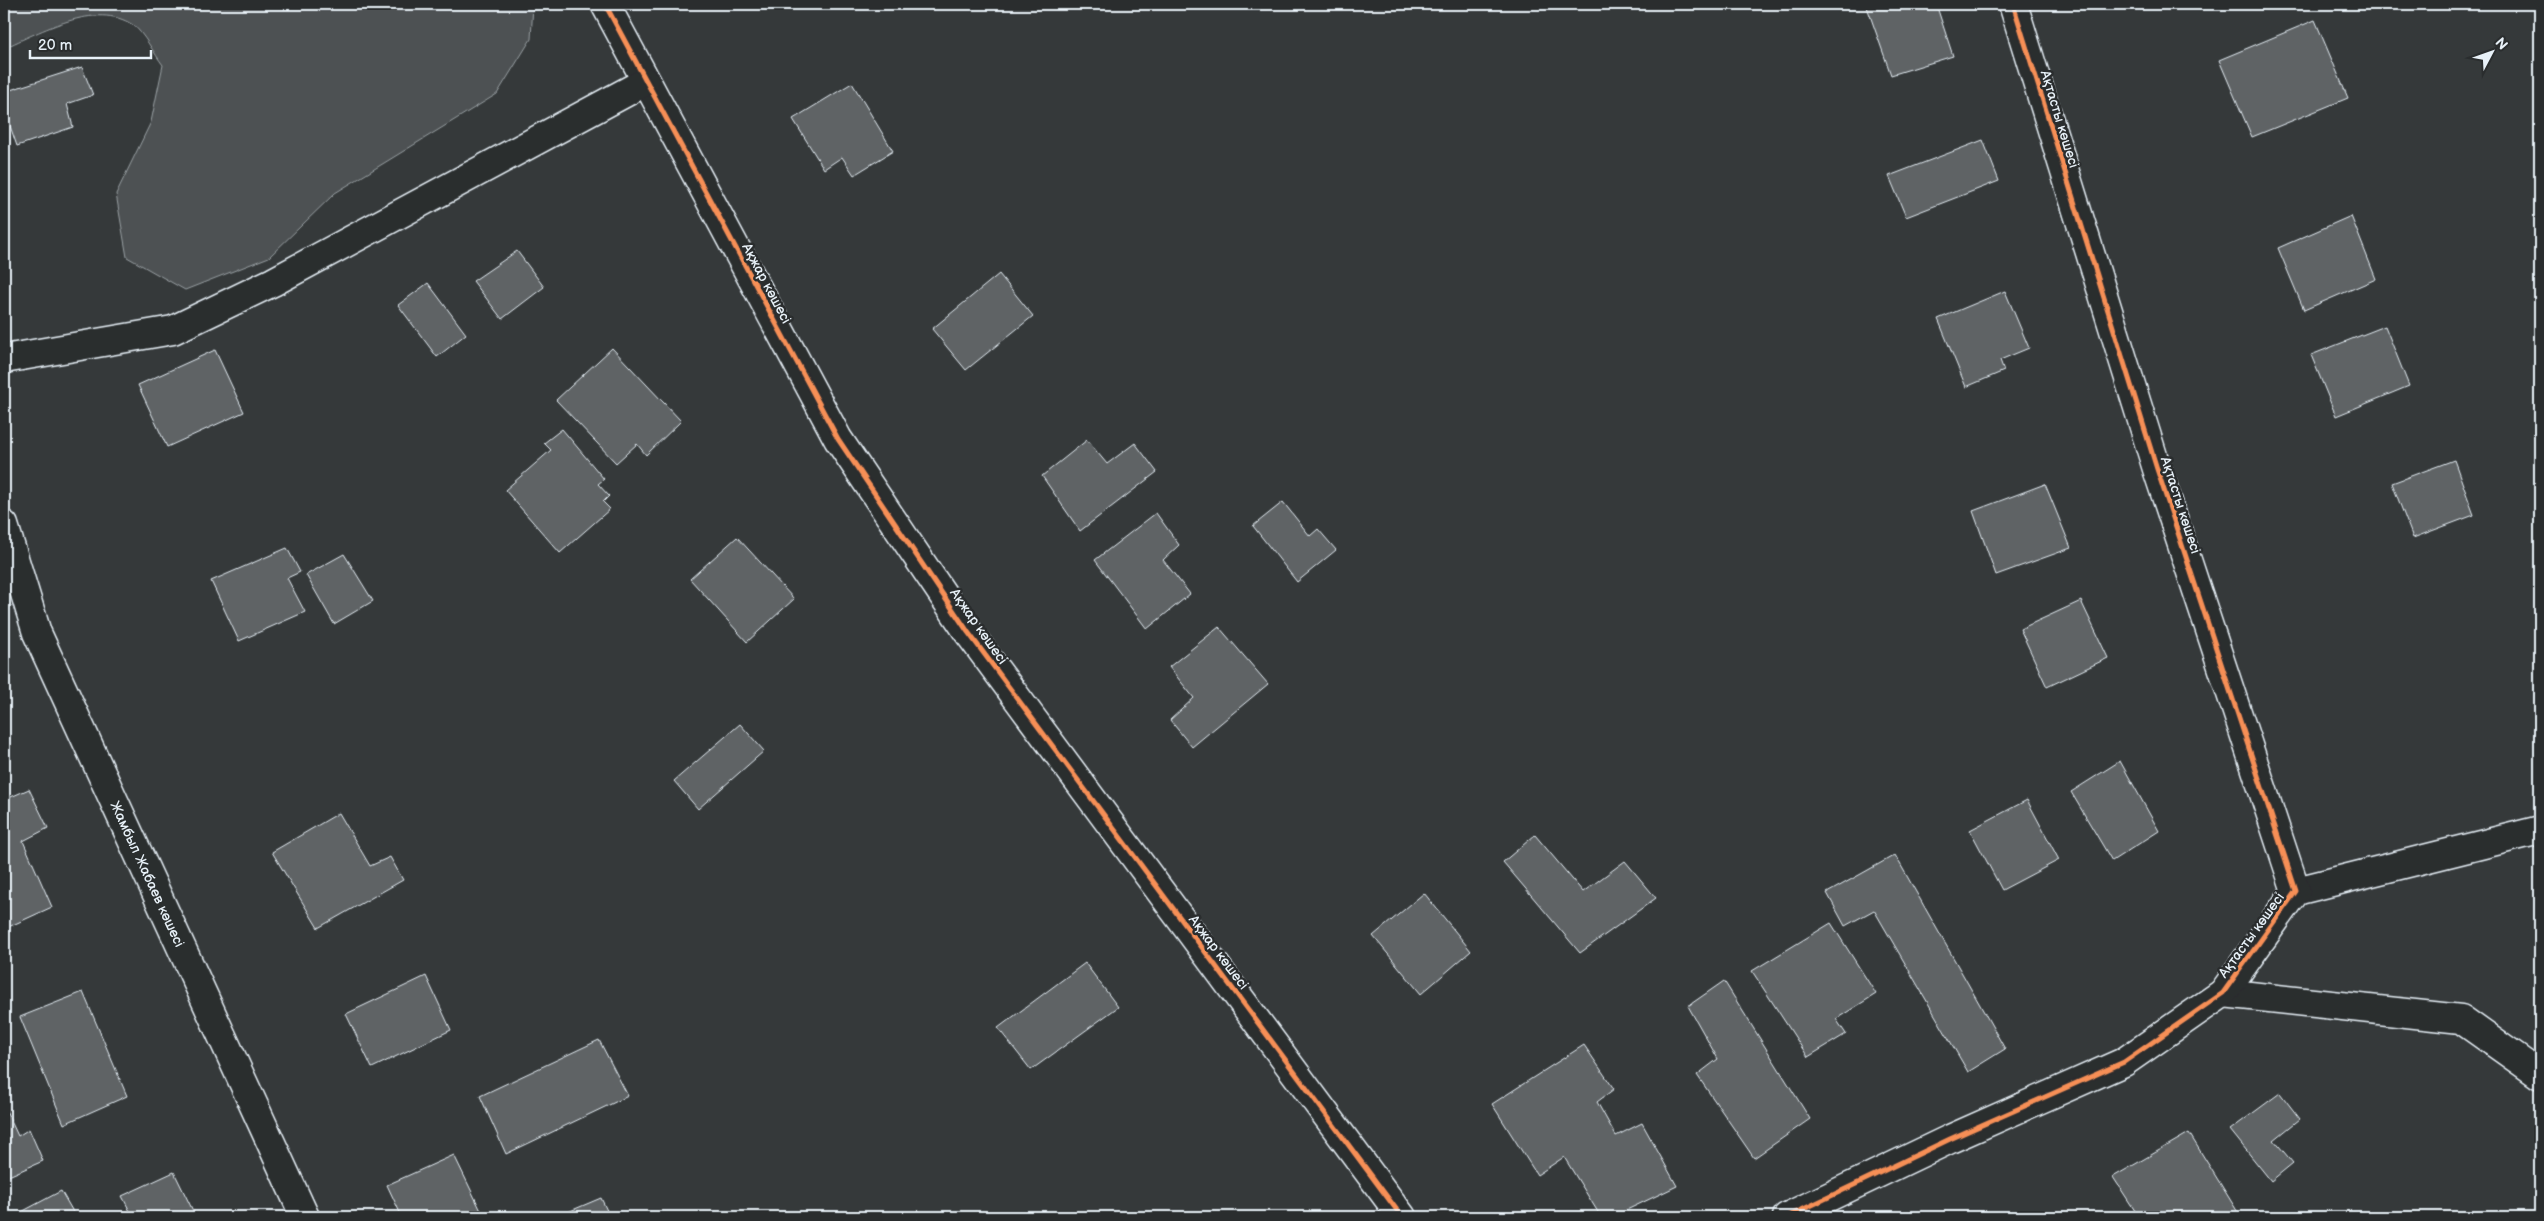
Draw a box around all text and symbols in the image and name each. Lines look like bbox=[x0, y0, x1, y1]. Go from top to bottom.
scale bar bbox=[30, 28, 151, 60]
north arrow bbox=[2466, 28, 2516, 78]
text: N bbox=[2492, 34, 2511, 53]
text: 20 m bbox=[38, 36, 72, 55]
street label: Ақтасты көшесі bbox=[2036, 67, 2082, 170]
street label: Ақжар көшесі bbox=[738, 239, 795, 326]
street label: Ақтасты көшесі bbox=[2157, 454, 2204, 556]
street label: Ақжар көшесі bbox=[946, 584, 1011, 668]
street label: Жамбыл Жабаев көшесі bbox=[106, 798, 188, 950]
street label: Ақтасты көшесі bbox=[2214, 889, 2288, 982]
street label: Ақжар көшесі bbox=[1184, 911, 1252, 993]

